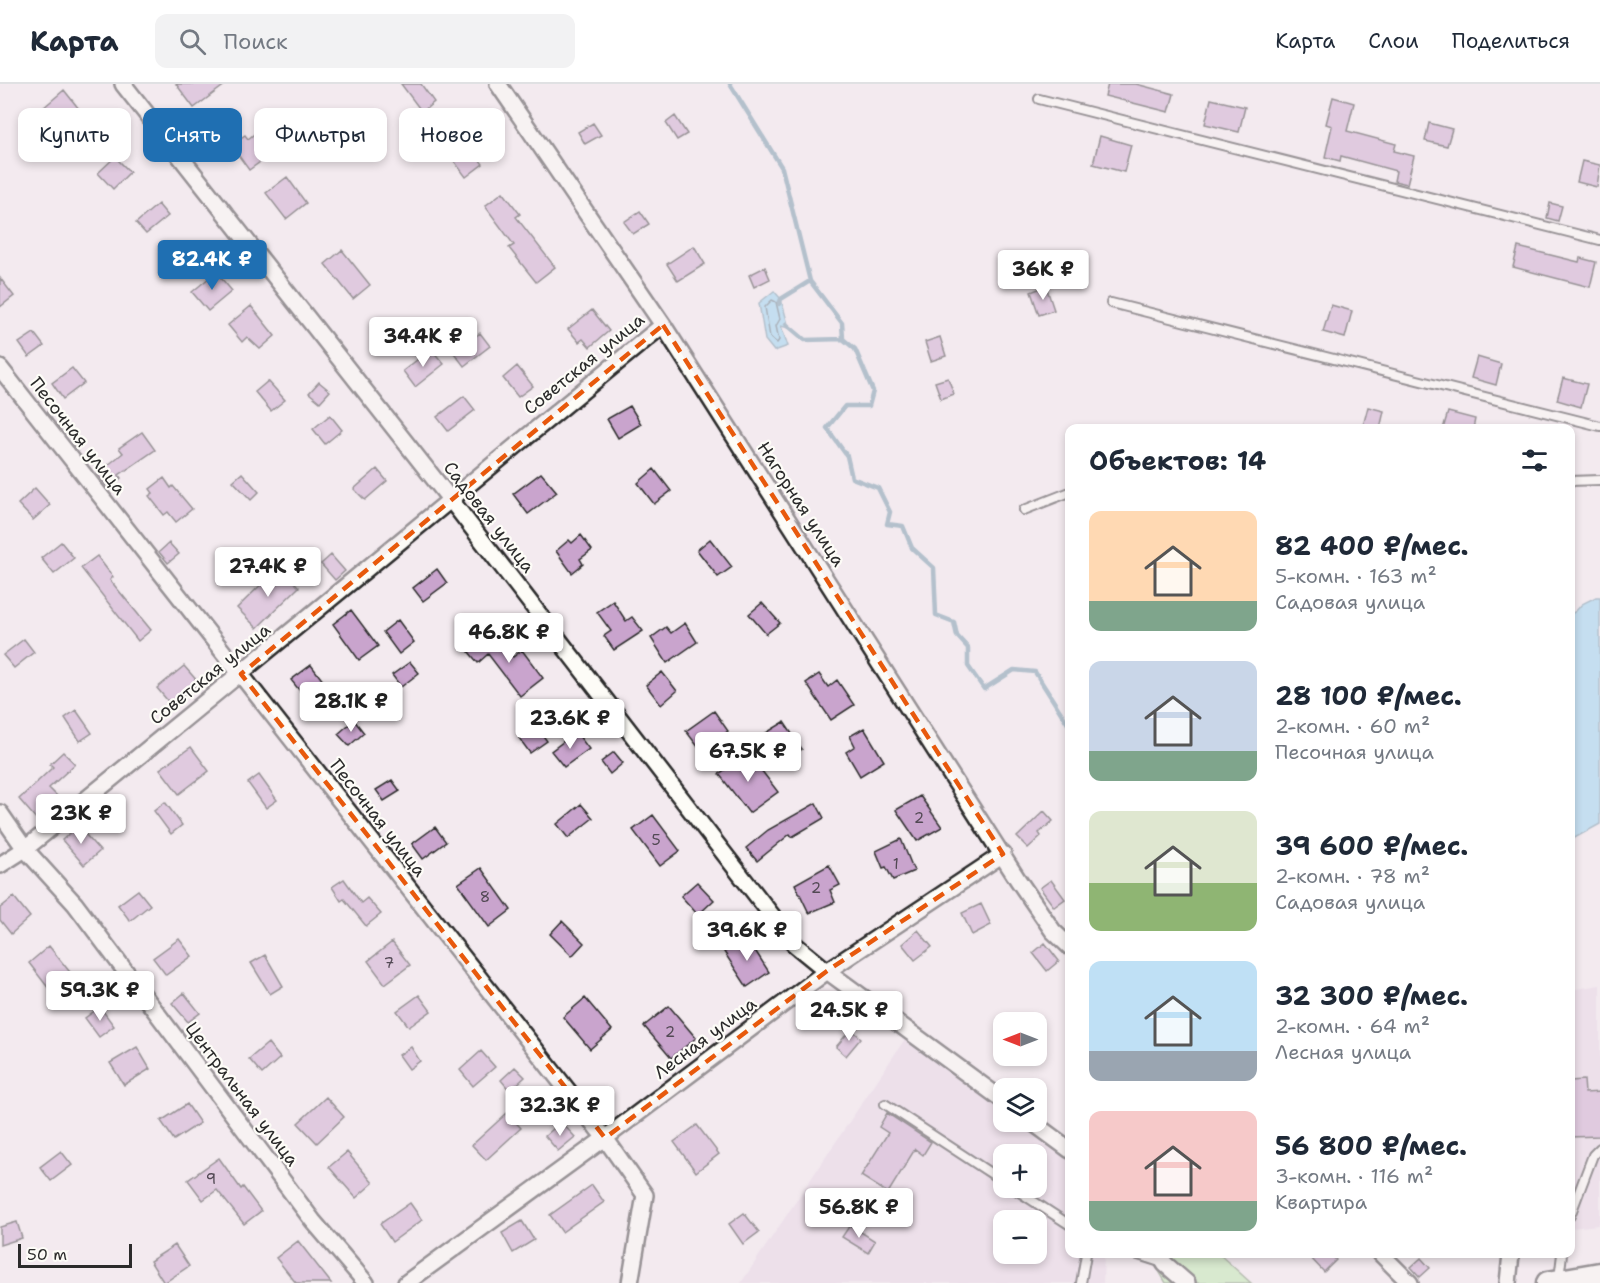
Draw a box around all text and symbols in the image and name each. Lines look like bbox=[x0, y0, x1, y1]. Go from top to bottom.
search box bbox=[155, 14, 575, 68]
text: Карта bbox=[30, 22, 119, 60]
icon: search bbox=[176, 25, 209, 58]
text: Поиск bbox=[224, 27, 288, 56]
text: Карта bbox=[1275, 27, 1335, 55]
text: Слои bbox=[1368, 27, 1419, 55]
text: Поделиться bbox=[1452, 27, 1570, 55]
chip: Купить bbox=[18, 108, 131, 162]
chip: Снять bbox=[143, 108, 242, 162]
chip: Фильтры bbox=[254, 108, 387, 162]
chip: Новое bbox=[399, 108, 505, 162]
pin: 82.4K ₽ bbox=[157, 240, 267, 291]
text: 82.4K ₽ bbox=[172, 246, 252, 272]
pin: 36K ₽ bbox=[1001, 250, 1085, 301]
text: 36K ₽ bbox=[1012, 256, 1074, 282]
street label: Советская улица bbox=[519, 308, 649, 420]
pin: 34.4K ₽ bbox=[368, 317, 478, 368]
text: 34.4K ₽ bbox=[383, 323, 463, 349]
street label: Песочная улица bbox=[25, 372, 131, 500]
street label: Нагорная улица bbox=[752, 437, 850, 571]
text: Объектов: 14 bbox=[1089, 443, 1266, 478]
icon: filters bbox=[1518, 444, 1551, 477]
street label: Садовая улица bbox=[438, 456, 540, 578]
text: 82 400 ₽/мес. bbox=[1275, 528, 1469, 563]
icon: home bbox=[1137, 535, 1209, 607]
pin: 27.4K ₽ bbox=[213, 547, 323, 598]
text: 27.4K ₽ bbox=[229, 553, 307, 579]
text: 5-комн. · 163 m² bbox=[1275, 563, 1437, 589]
text: Садовая улица bbox=[1275, 589, 1425, 615]
pin: 46.8K ₽ bbox=[454, 613, 564, 664]
street label: Советская улица bbox=[145, 618, 275, 730]
text: 46.8K ₽ bbox=[468, 619, 550, 645]
text: 28 100 ₽/мес. bbox=[1275, 678, 1462, 713]
pin: 28.1K ₽ bbox=[296, 682, 406, 733]
icon: home bbox=[1137, 685, 1209, 757]
text: 28.1K ₽ bbox=[314, 688, 388, 714]
pin: 23.6K ₽ bbox=[515, 699, 625, 750]
text: 23.6K ₽ bbox=[529, 705, 611, 731]
text: 2-комн. · 60 m² bbox=[1275, 713, 1430, 739]
pin: 67.5K ₽ bbox=[693, 732, 803, 783]
text: 67.5K ₽ bbox=[709, 738, 787, 764]
text: Песочная улица bbox=[1275, 739, 1434, 765]
street label: Песочная улица bbox=[325, 754, 431, 882]
pin: 23K ₽ bbox=[39, 794, 123, 845]
text: 23K ₽ bbox=[50, 800, 112, 826]
house number: 2 bbox=[914, 808, 924, 828]
text: 39 600 ₽/мес. bbox=[1275, 828, 1468, 863]
house number: 5 bbox=[651, 830, 661, 850]
icon: home bbox=[1137, 835, 1209, 907]
house number: 1 bbox=[893, 854, 899, 874]
text: 2-комн. · 78 m² bbox=[1275, 863, 1430, 889]
house number: 2 bbox=[811, 878, 821, 898]
house number: 8 bbox=[480, 887, 490, 907]
text: Садовая улица bbox=[1275, 889, 1425, 915]
pin: 39.6K ₽ bbox=[692, 911, 802, 962]
text: 39.6K ₽ bbox=[706, 917, 788, 943]
house number: 7 bbox=[384, 953, 394, 973]
pin: 59.3K ₽ bbox=[45, 971, 155, 1022]
text: 59.3K ₽ bbox=[60, 977, 140, 1003]
text: 32 300 ₽/мес. bbox=[1275, 978, 1468, 1013]
icon: home bbox=[1137, 985, 1209, 1057]
pin: 24.5K ₽ bbox=[794, 991, 904, 1042]
street label: Лесная улица bbox=[649, 992, 761, 1084]
text: 24.5K ₽ bbox=[810, 997, 888, 1023]
north arrow bbox=[993, 1012, 1047, 1066]
map controls bbox=[993, 1012, 1047, 1264]
text: 2-комн. · 64 m² bbox=[1275, 1013, 1430, 1039]
street label: Центральная улица bbox=[180, 1017, 304, 1171]
house number: 2 bbox=[665, 1022, 675, 1042]
text: Лесная улица bbox=[1275, 1039, 1411, 1065]
button: layers bbox=[993, 1078, 1047, 1132]
pin: 32.3K ₽ bbox=[505, 1086, 615, 1137]
text: 32.3K ₽ bbox=[519, 1092, 601, 1118]
text: 56 800 ₽/мес. bbox=[1275, 1128, 1467, 1163]
icon: home bbox=[1137, 1135, 1209, 1207]
button: + bbox=[993, 1144, 1047, 1198]
text: 3-комн. · 116 m² bbox=[1275, 1163, 1433, 1189]
house number: 9 bbox=[206, 1169, 216, 1189]
pin: 56.8K ₽ bbox=[804, 1188, 914, 1239]
text: Квартира bbox=[1275, 1189, 1367, 1215]
text: 56.8K ₽ bbox=[819, 1194, 899, 1220]
button: − bbox=[993, 1210, 1047, 1264]
scale bar bbox=[18, 1241, 132, 1268]
text: 50 m bbox=[27, 1244, 67, 1265]

